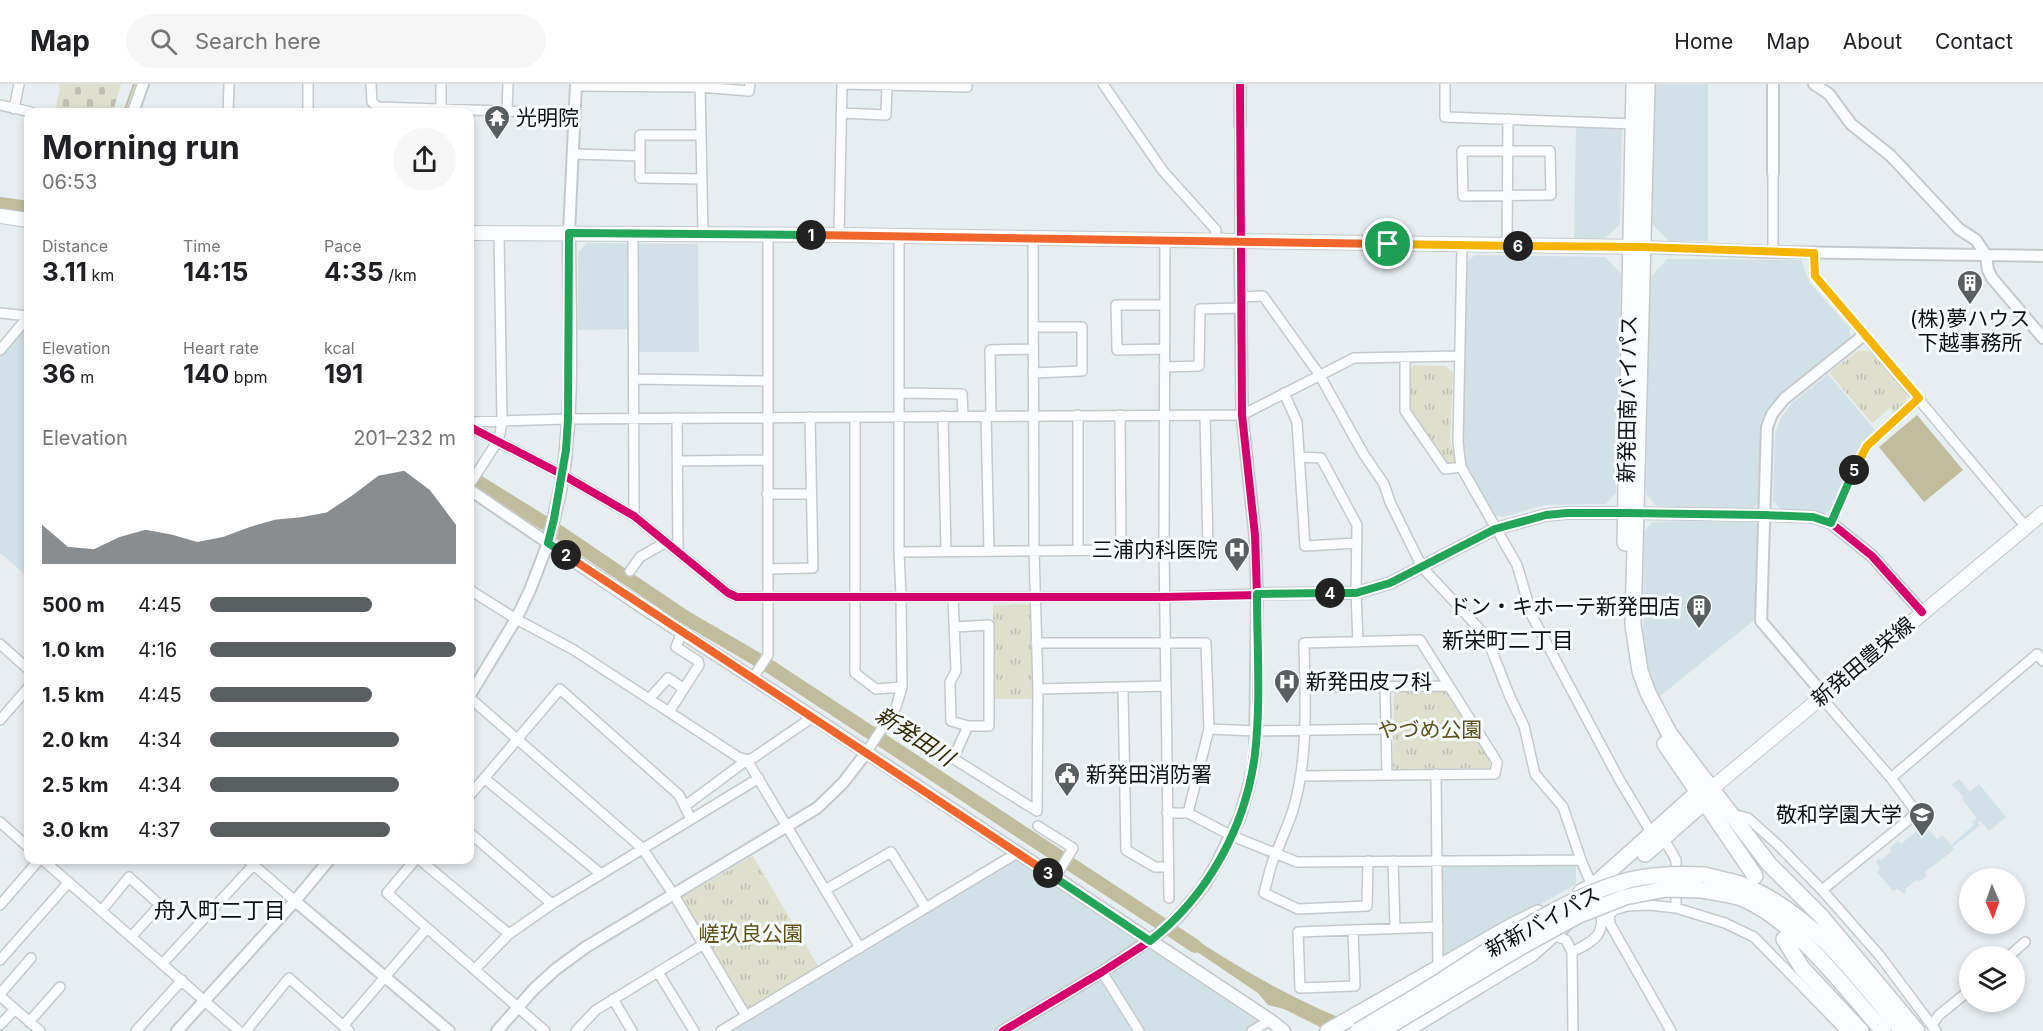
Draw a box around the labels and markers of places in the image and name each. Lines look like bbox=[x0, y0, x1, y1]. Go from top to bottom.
temple icon: 光明院 bbox=[482, 103, 512, 141]
place label: 光明院 bbox=[516, 105, 579, 130]
pin bbox=[1362, 218, 1413, 269]
pin: 1 bbox=[796, 220, 826, 250]
pin: 6 bbox=[1503, 231, 1533, 261]
building icon: (株)夢ハウス 下越事務所 bbox=[1955, 268, 1985, 306]
place label: (株)夢ハウス 下越事務所 bbox=[1910, 306, 2030, 355]
pin: 5 bbox=[1839, 455, 1869, 485]
hospital icon: 三浦内科医院 bbox=[1222, 535, 1252, 573]
place label: 三浦内科医院 bbox=[1092, 537, 1218, 562]
pin: 2 bbox=[551, 540, 581, 570]
pin: 4 bbox=[1315, 578, 1345, 608]
building icon: ドン・キホーテ新発田店 bbox=[1684, 592, 1714, 630]
place label: ドン・キホーテ新発田店 bbox=[1449, 594, 1680, 619]
hospital icon: 新発田皮フ科 bbox=[1272, 667, 1302, 705]
place label: 新発田皮フ科 bbox=[1306, 669, 1432, 694]
public building icon: 新発田消防署 bbox=[1052, 760, 1082, 798]
place label: 新発田消防署 bbox=[1086, 762, 1212, 787]
school or university icon: 敬和学園大学 bbox=[1907, 800, 1937, 838]
place label: 敬和学園大学 bbox=[1776, 802, 1902, 827]
pin: 3 bbox=[1033, 858, 1063, 888]

